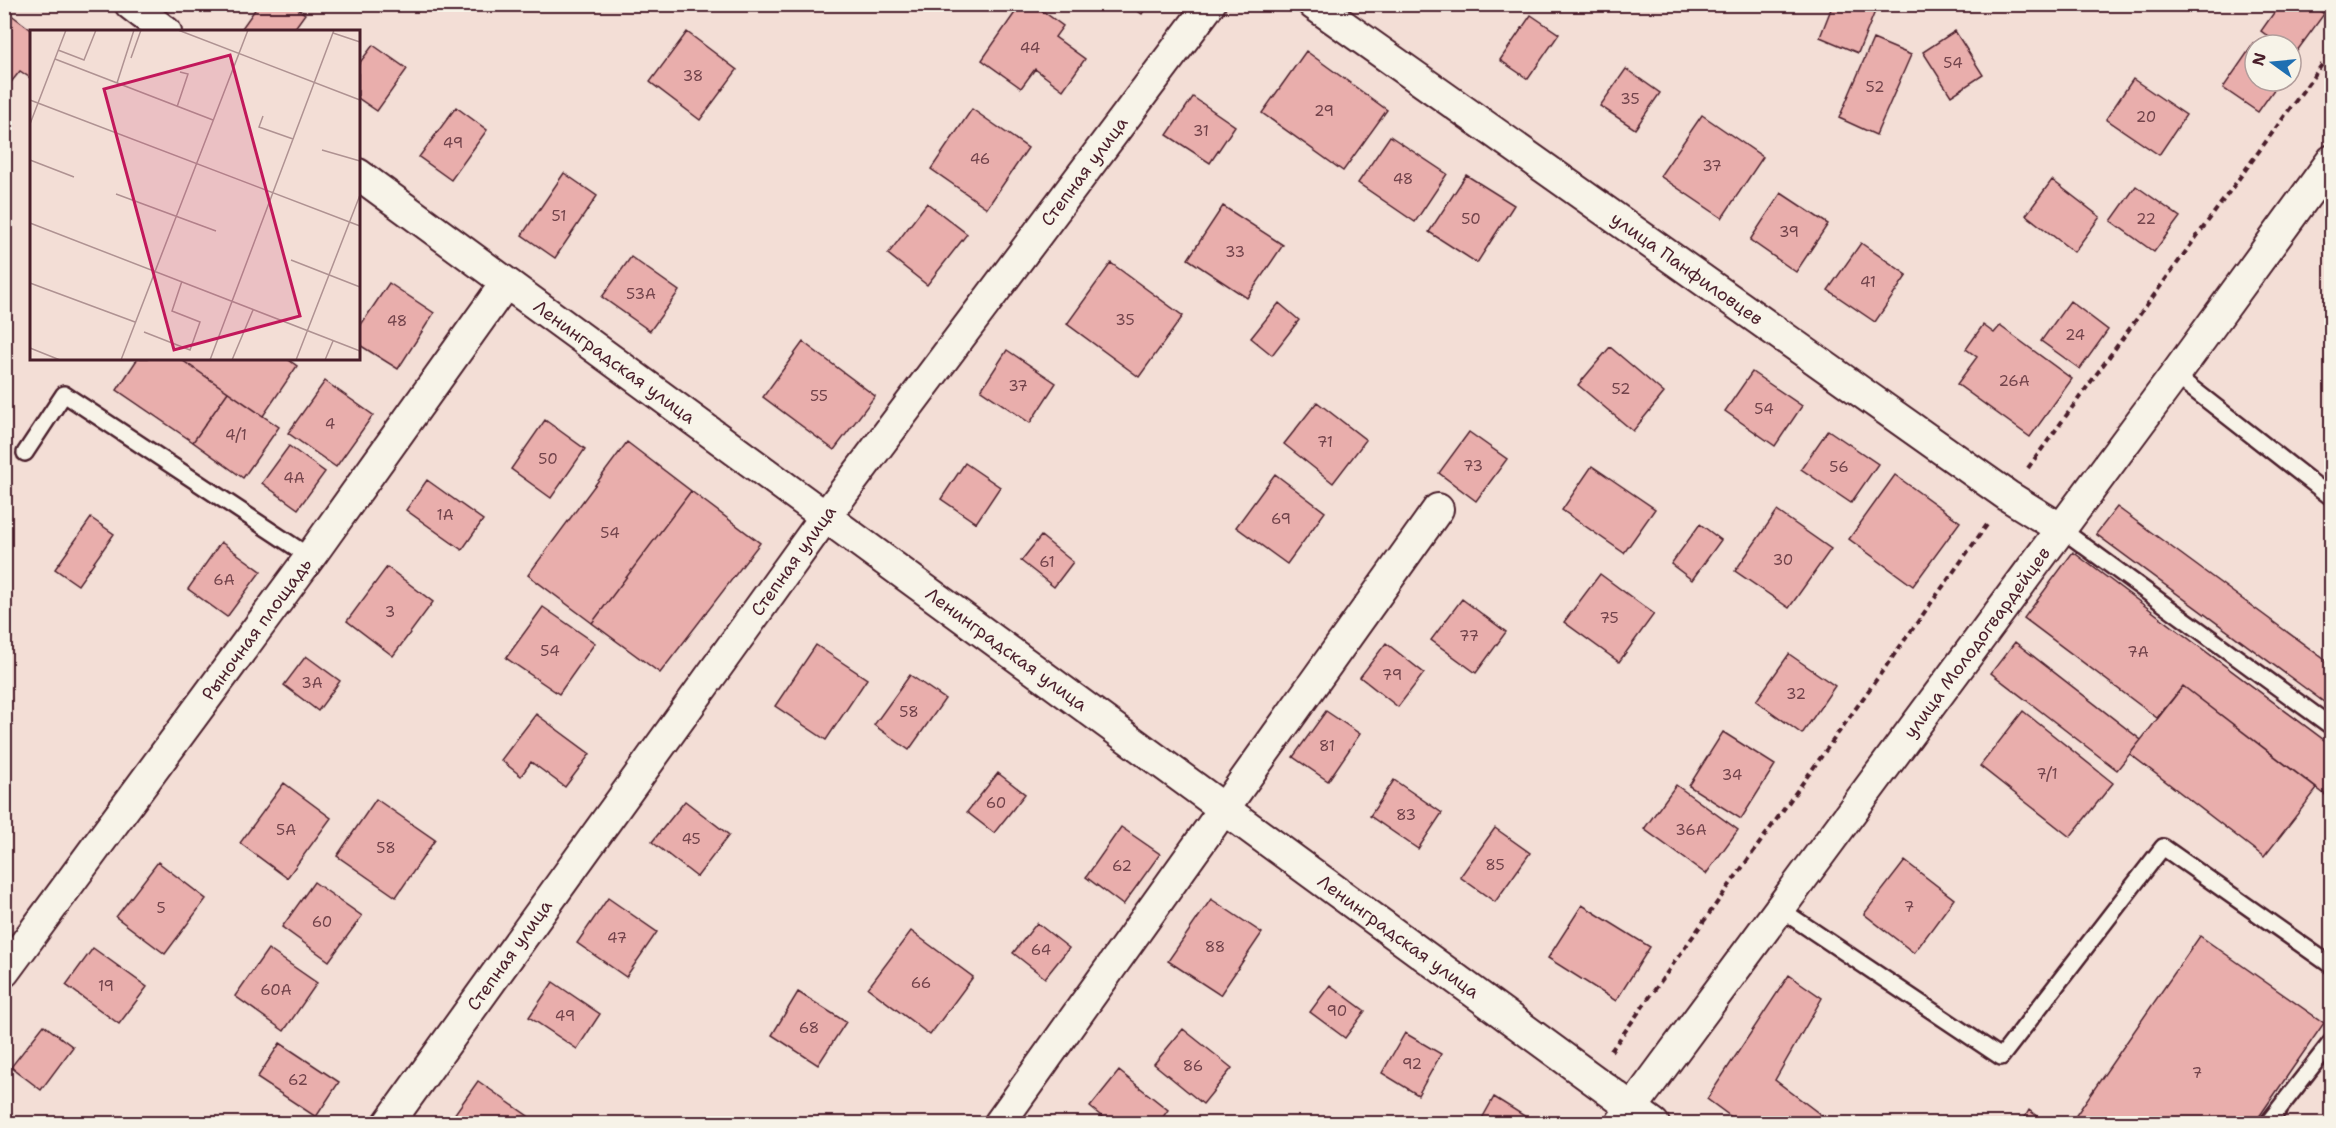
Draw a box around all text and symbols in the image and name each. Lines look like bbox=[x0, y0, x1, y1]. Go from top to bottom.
inset map bbox=[30, 30, 360, 360]
north arrow bbox=[2243, 33, 2303, 93]
house number: 44 bbox=[1020, 38, 1040, 58]
text: N bbox=[2247, 50, 2271, 68]
house number: 54 bbox=[1943, 53, 1963, 73]
house number: 38 bbox=[683, 66, 703, 86]
house number: 52 bbox=[1866, 77, 1884, 97]
house number: 35 bbox=[1620, 89, 1640, 109]
house number: 29 bbox=[1314, 101, 1334, 121]
house number: 20 bbox=[2136, 107, 2156, 127]
street label: Степная улица bbox=[1035, 112, 1133, 231]
house number: 31 bbox=[1193, 121, 1209, 141]
house number: 49 bbox=[443, 133, 463, 153]
house number: 46 bbox=[970, 149, 990, 169]
house number: 37 bbox=[1702, 156, 1722, 176]
house number: 48 bbox=[1393, 169, 1413, 189]
house number: 51 bbox=[552, 206, 566, 226]
street label: улица Панфиловцев bbox=[1606, 207, 1768, 331]
house number: 50 bbox=[1461, 209, 1481, 229]
house number: 22 bbox=[2136, 209, 2156, 229]
house number: 39 bbox=[1779, 222, 1799, 242]
house number: 33 bbox=[1225, 242, 1245, 262]
house number: 41 bbox=[1860, 272, 1876, 292]
house number: 53А bbox=[626, 284, 656, 304]
street label: Ленинградская улица bbox=[529, 295, 700, 429]
house number: 35 bbox=[1115, 310, 1135, 330]
house number: 48 bbox=[387, 311, 407, 331]
house number: 24 bbox=[2065, 325, 2085, 345]
house number: 26А bbox=[1998, 371, 2030, 391]
house number: 37 bbox=[1008, 376, 1028, 396]
house number: 52 bbox=[1612, 379, 1630, 399]
house number: 55 bbox=[810, 386, 828, 406]
house number: 54 bbox=[1754, 399, 1774, 419]
house number: 4 bbox=[325, 414, 335, 434]
house number: 4/1 bbox=[225, 425, 247, 445]
house number: 71 bbox=[1317, 432, 1333, 452]
house number: 50 bbox=[538, 449, 558, 469]
house number: 73 bbox=[1463, 456, 1483, 476]
house number: 56 bbox=[1829, 457, 1849, 477]
house number: 4А bbox=[283, 468, 305, 488]
street label: Степная улица bbox=[745, 500, 842, 621]
house number: 1А bbox=[436, 505, 454, 525]
house number: 69 bbox=[1271, 509, 1291, 529]
house number: 54 bbox=[600, 523, 620, 543]
street label: улица Молодогвардейцев bbox=[1898, 542, 2056, 743]
house number: 30 bbox=[1773, 550, 1793, 570]
house number: 61 bbox=[1039, 552, 1055, 572]
street label: Рыночная площадь bbox=[196, 553, 317, 705]
house number: 6А bbox=[213, 570, 235, 590]
street label: Ленинградская улица bbox=[921, 582, 1092, 717]
house number: 3 bbox=[385, 602, 395, 622]
house number: 75 bbox=[1599, 608, 1619, 628]
house number: 77 bbox=[1459, 626, 1479, 646]
house number: 54 bbox=[540, 641, 560, 661]
house number: 7А bbox=[2127, 642, 2149, 662]
house number: 79 bbox=[1382, 665, 1402, 685]
house number: 3А bbox=[301, 673, 323, 693]
house number: 32 bbox=[1786, 684, 1806, 704]
house number: 58 bbox=[899, 702, 919, 722]
house number: 81 bbox=[1319, 736, 1335, 756]
house number: 7/1 bbox=[2036, 764, 2058, 784]
house number: 34 bbox=[1722, 765, 1742, 785]
house number: 60 bbox=[986, 793, 1006, 813]
house number: 83 bbox=[1396, 805, 1416, 825]
house number: 5А bbox=[276, 820, 296, 840]
house number: 36А bbox=[1675, 820, 1707, 840]
house number: 45 bbox=[681, 829, 701, 849]
house number: 58 bbox=[376, 838, 396, 858]
house number: 85 bbox=[1485, 855, 1505, 875]
house number: 62 bbox=[1112, 856, 1132, 876]
street label: Ленинградская улица bbox=[1313, 869, 1484, 1004]
street label: Степная улица bbox=[461, 895, 558, 1016]
house number: 7 bbox=[1904, 897, 1914, 917]
house number: 5 bbox=[156, 898, 166, 918]
house number: 60 bbox=[312, 912, 332, 932]
house number: 47 bbox=[607, 928, 627, 948]
house number: 88 bbox=[1205, 937, 1225, 957]
house number: 64 bbox=[1031, 940, 1051, 960]
house number: 66 bbox=[911, 973, 931, 993]
house number: 19 bbox=[98, 976, 114, 996]
house number: 60А bbox=[260, 980, 292, 1000]
house number: 90 bbox=[1327, 1001, 1347, 1021]
house number: 49 bbox=[555, 1006, 575, 1026]
house number: 68 bbox=[799, 1018, 819, 1038]
house number: 92 bbox=[1402, 1054, 1422, 1074]
house number: 86 bbox=[1183, 1056, 1203, 1076]
house number: 7 bbox=[2192, 1063, 2202, 1083]
house number: 62 bbox=[288, 1070, 308, 1090]

